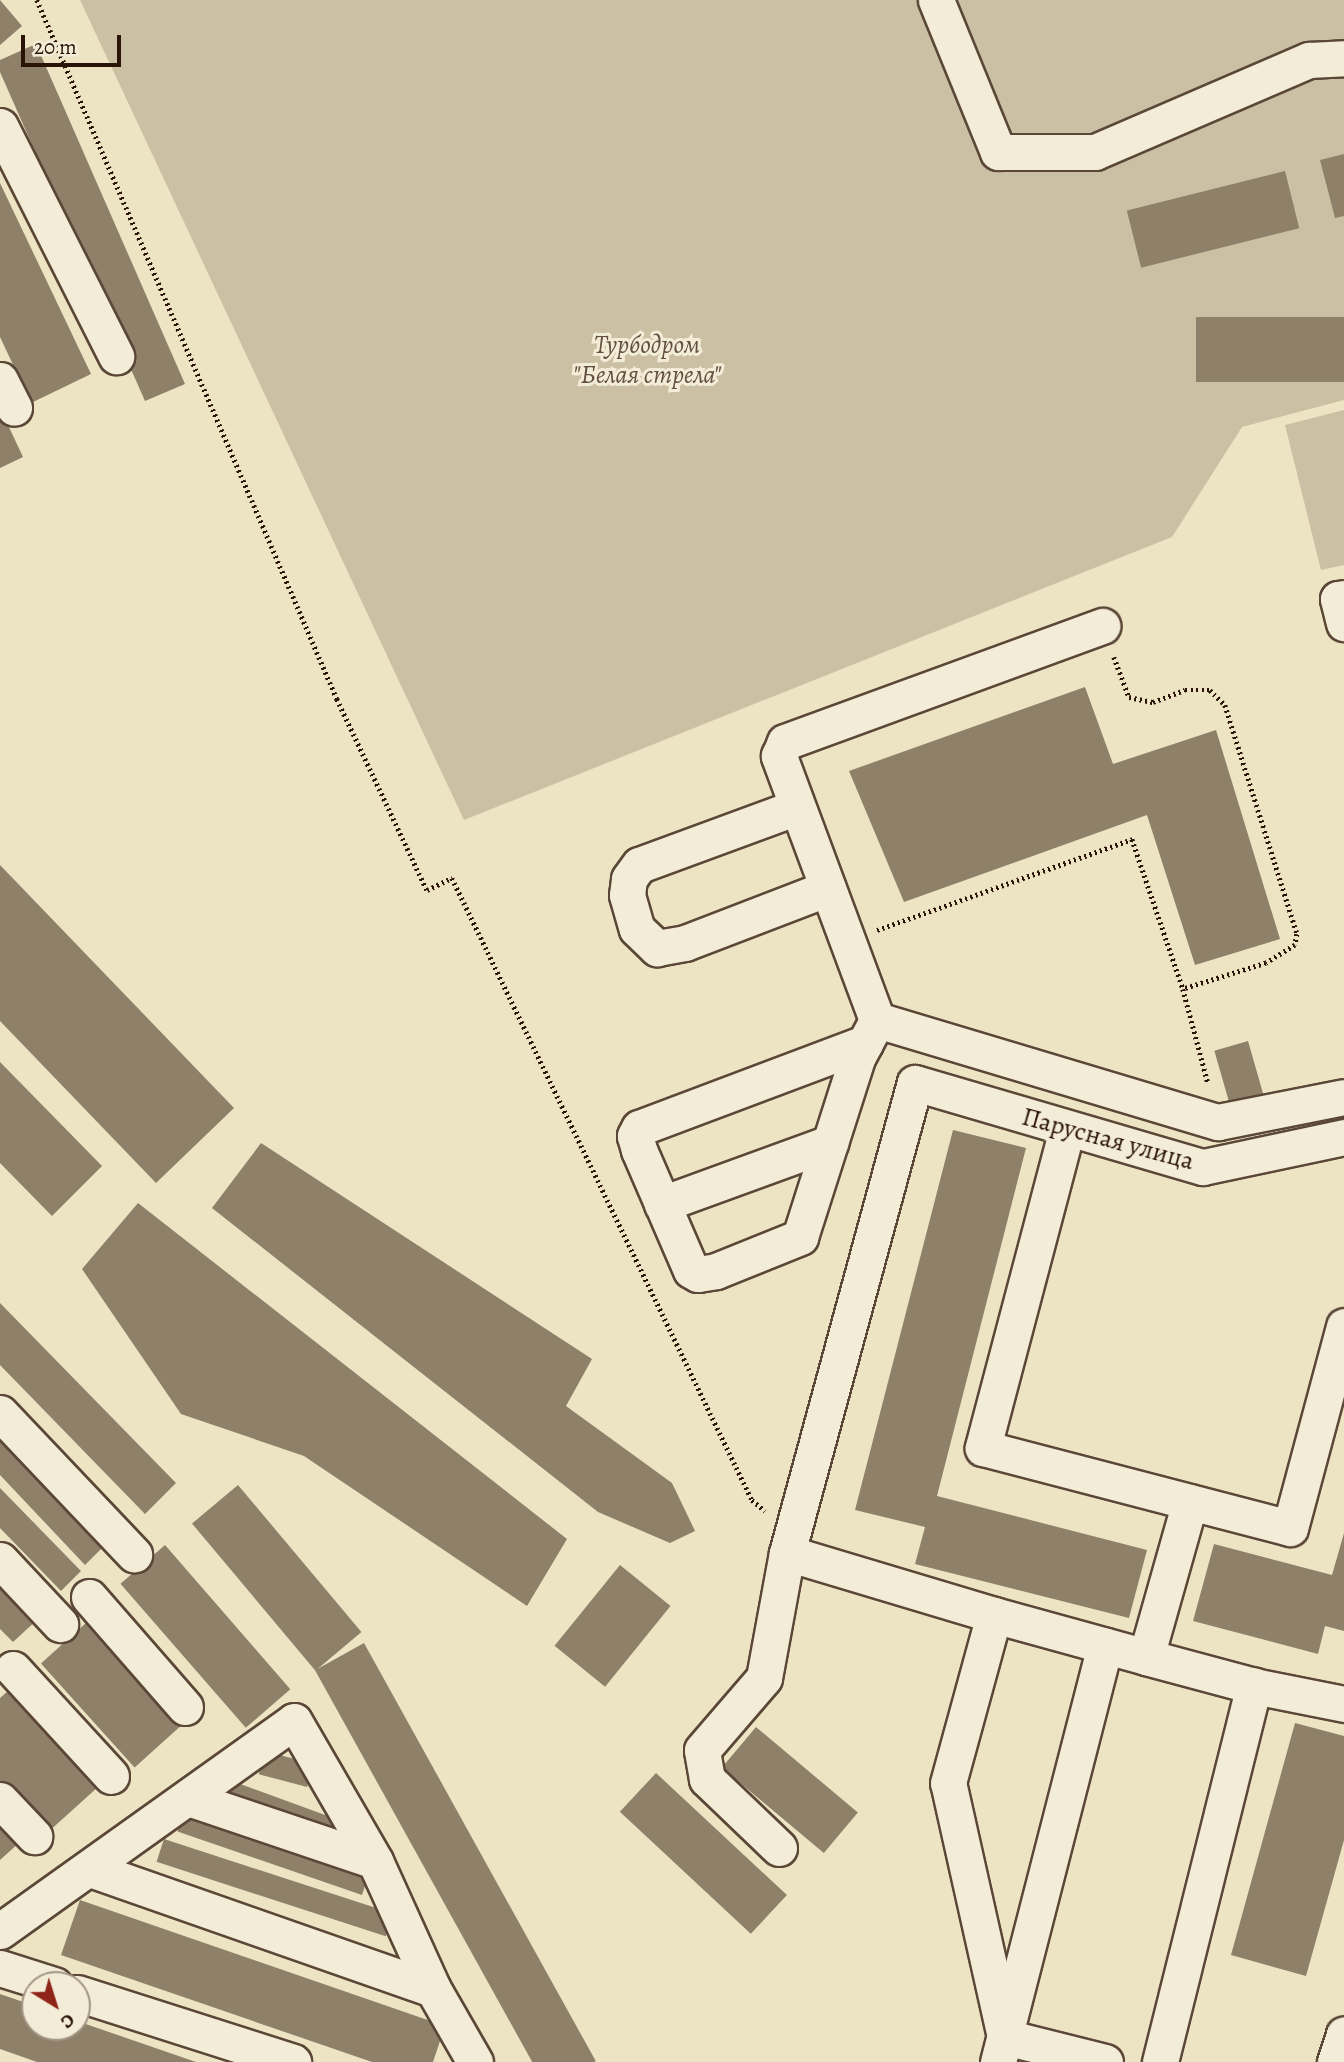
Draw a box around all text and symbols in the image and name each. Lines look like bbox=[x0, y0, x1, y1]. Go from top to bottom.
scale bar bbox=[24, 21, 124, 65]
text: 20 m bbox=[34, 33, 77, 61]
park label: Турбодром "Белая стрела" bbox=[573, 329, 721, 390]
street label: Парусная улица bbox=[1018, 1101, 1198, 1177]
north arrow bbox=[21, 1971, 91, 2041]
text: С bbox=[55, 2007, 80, 2035]

